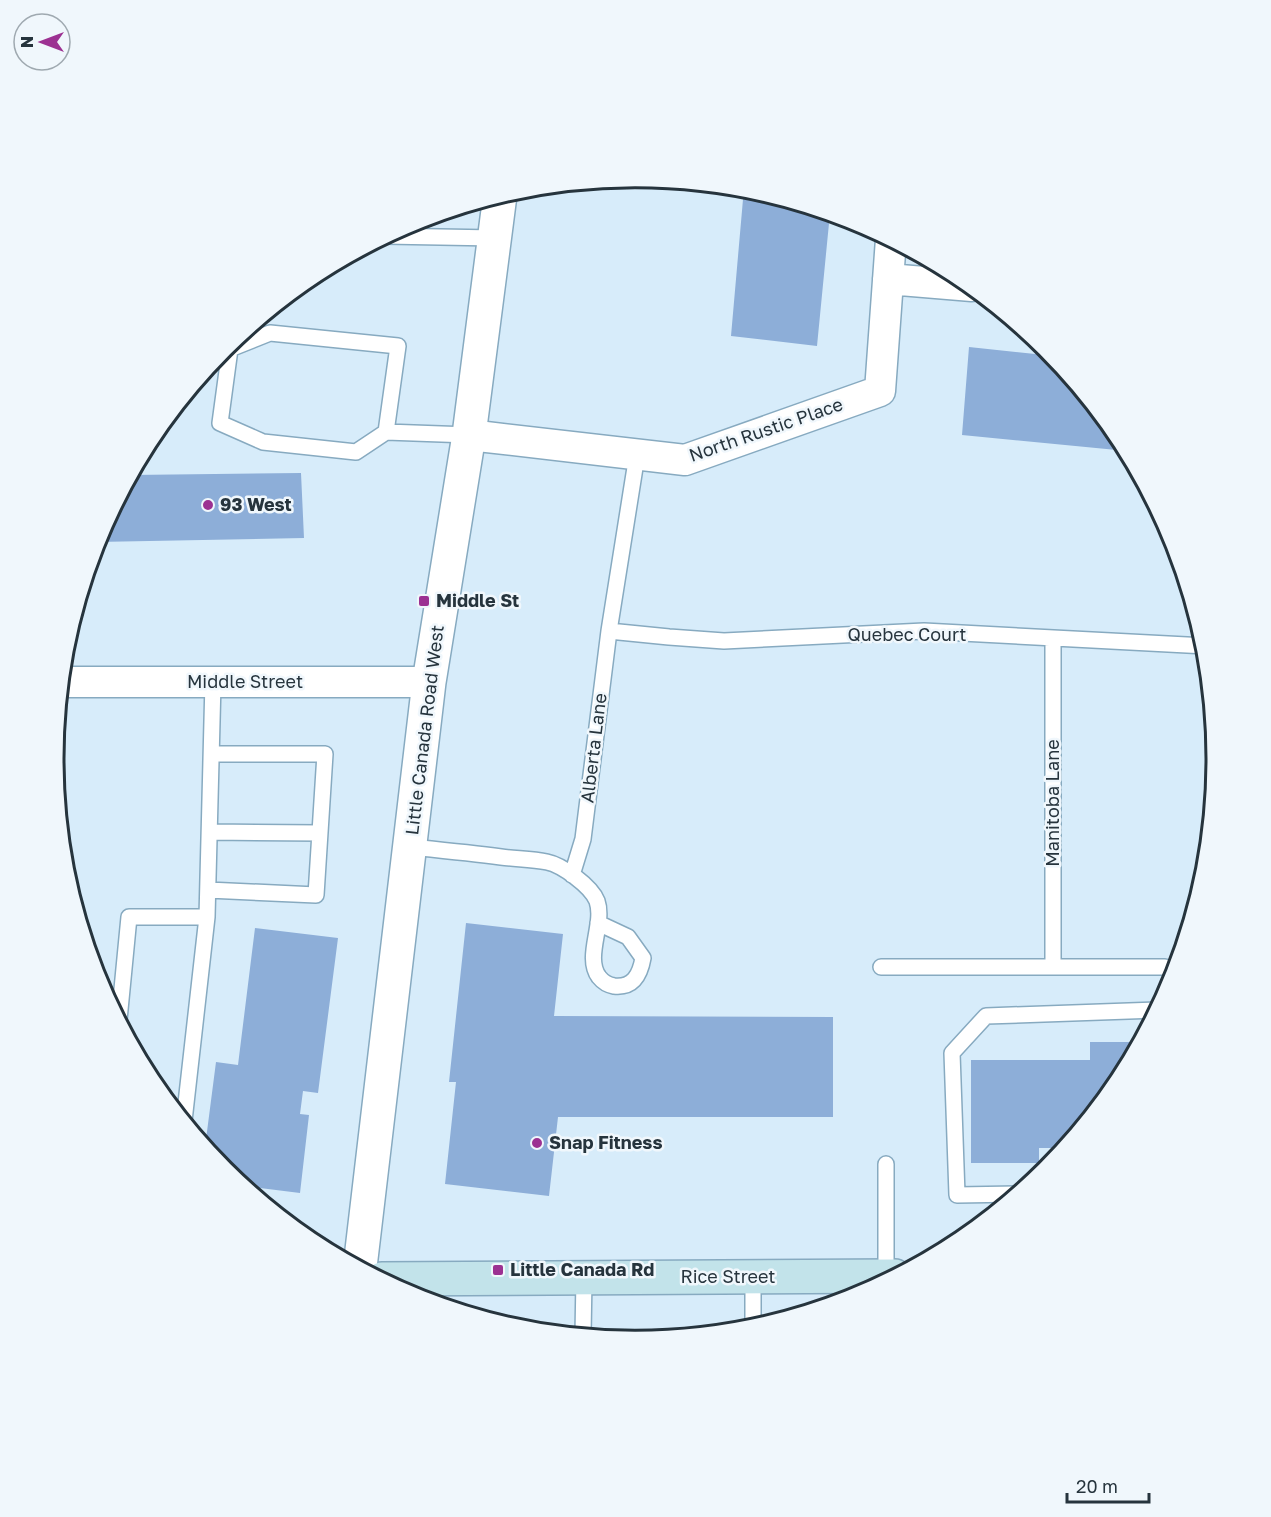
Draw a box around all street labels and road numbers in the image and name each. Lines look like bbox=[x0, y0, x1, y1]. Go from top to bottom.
street label: North Rustic Place bbox=[686, 392, 845, 466]
street label: Quebec Court bbox=[848, 623, 966, 645]
street label: Little Canada Road West bbox=[400, 624, 448, 836]
street label: Middle Street bbox=[187, 670, 303, 692]
street label: Alberta Lane bbox=[575, 692, 611, 804]
street label: Manitoba Lane bbox=[1041, 739, 1063, 867]
street label: Rice Street bbox=[680, 1265, 776, 1287]

